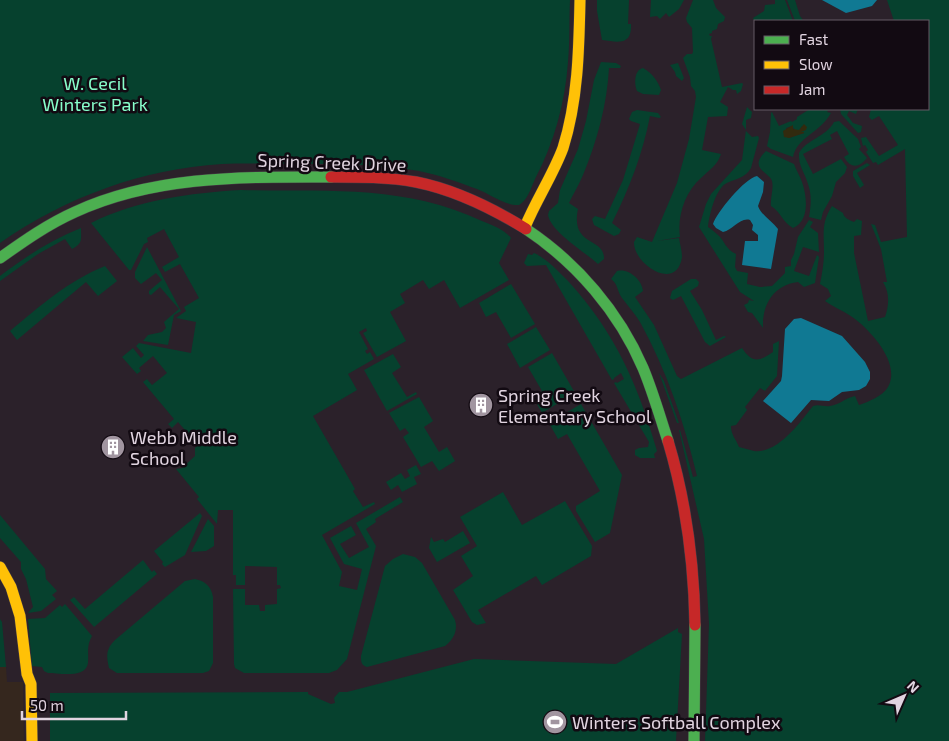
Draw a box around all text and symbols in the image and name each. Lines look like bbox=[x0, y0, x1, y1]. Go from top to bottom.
legend bbox=[754, 20, 929, 110]
text: Fast bbox=[799, 30, 829, 48]
text: Slow bbox=[799, 55, 833, 73]
park label: W. Cecil Winters Park bbox=[42, 72, 148, 115]
text: Jam bbox=[799, 80, 825, 98]
street label: Spring Creek Drive bbox=[257, 148, 407, 176]
place label: Spring Creek Elementary School bbox=[498, 384, 652, 427]
building icon: Spring Creek Elementary School bbox=[468, 392, 494, 418]
place label: Webb Middle School bbox=[130, 426, 237, 469]
building icon: Webb Middle School bbox=[100, 434, 126, 460]
north arrow bbox=[879, 671, 929, 721]
text: N bbox=[904, 677, 923, 696]
scale bar bbox=[22, 688, 126, 720]
text: 50 m bbox=[30, 696, 64, 714]
sports icon: Winters Softball Complex bbox=[542, 709, 568, 735]
place label: Winters Softball Complex bbox=[572, 711, 781, 733]

